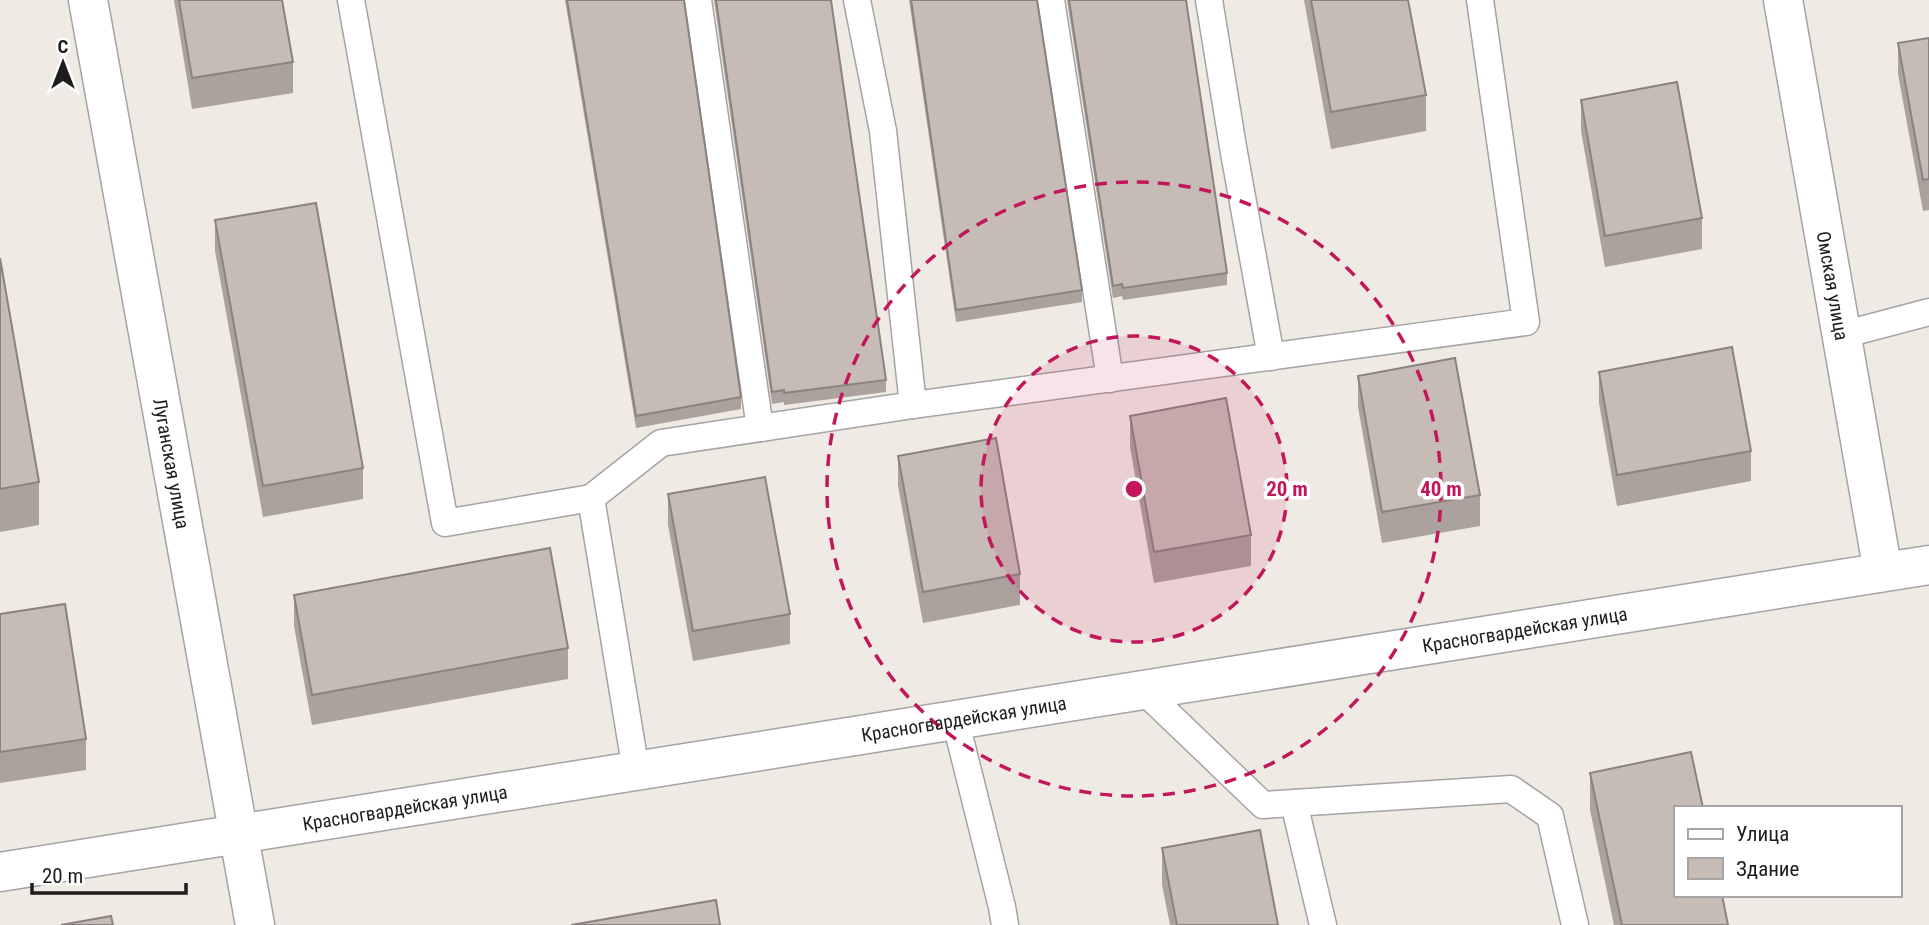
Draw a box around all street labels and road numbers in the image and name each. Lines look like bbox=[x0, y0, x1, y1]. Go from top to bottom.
street label: Омская улица bbox=[1812, 229, 1853, 342]
street label: Луганская улица bbox=[148, 397, 194, 531]
street label: Красногвардейская улица bbox=[1421, 602, 1629, 657]
street label: Красногвардейская улица bbox=[860, 691, 1068, 747]
street label: Красногвардейская улица bbox=[301, 780, 509, 836]

